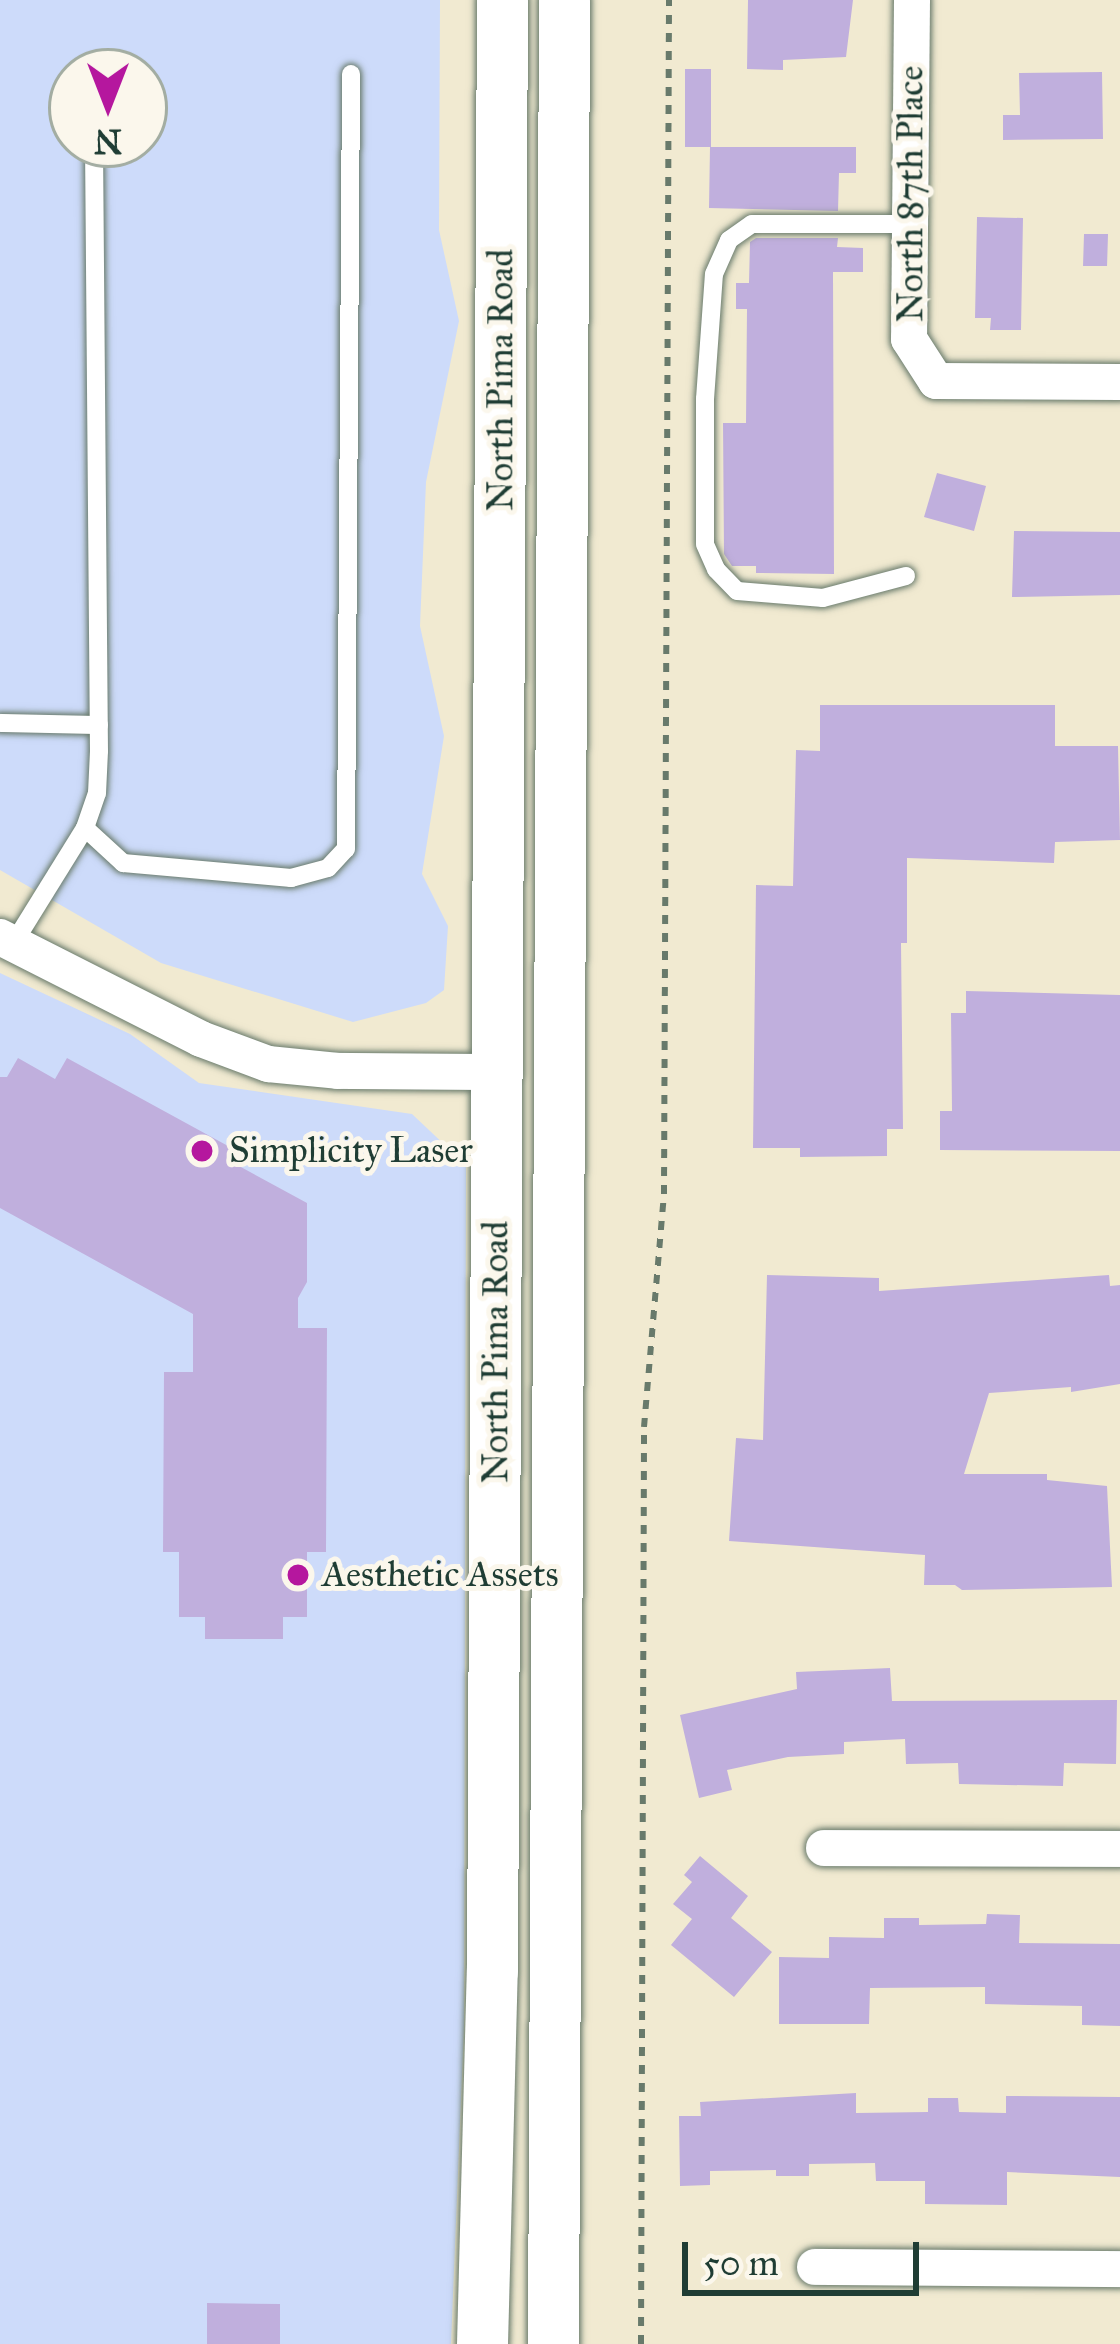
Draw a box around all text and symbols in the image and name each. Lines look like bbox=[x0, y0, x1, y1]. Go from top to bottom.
north arrow bbox=[48, 48, 168, 168]
street label: North 87th Place bbox=[889, 66, 933, 322]
text: N bbox=[94, 121, 122, 161]
street label: North Pima Road bbox=[479, 249, 523, 511]
place label: Simplicity Laser bbox=[229, 1129, 473, 1173]
marker: Simplicity Laser bbox=[186, 1135, 218, 1167]
street label: North Pima Road bbox=[474, 1221, 518, 1483]
place label: Aesthetic Assets bbox=[322, 1553, 559, 1597]
marker: Aesthetic Assets bbox=[285, 1562, 311, 1588]
scale bar bbox=[688, 2218, 925, 2292]
text: 50 m bbox=[703, 2241, 779, 2285]

